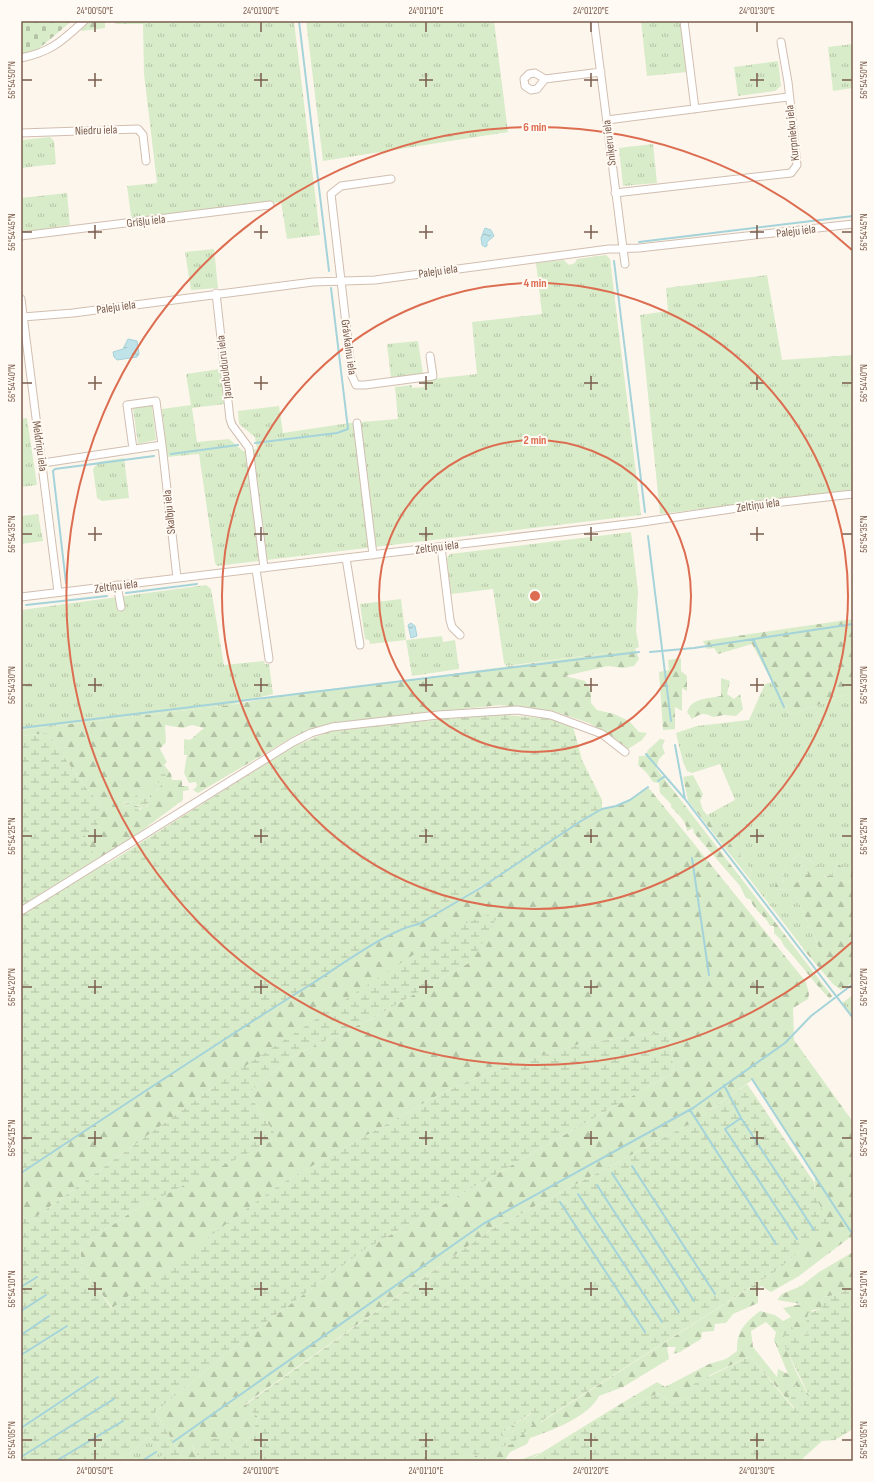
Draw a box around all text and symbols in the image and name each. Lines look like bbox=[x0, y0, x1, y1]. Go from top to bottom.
text: 24°00'50"E bbox=[77, 5, 113, 17]
text: 24°01'00"E bbox=[243, 5, 279, 17]
text: 24°01'10"E bbox=[408, 5, 444, 17]
text: 24°01'20"E bbox=[573, 5, 609, 17]
text: 24°01'30"E bbox=[739, 5, 775, 17]
text: 56°54'50"N bbox=[6, 61, 18, 99]
text: 56°54'50"N bbox=[858, 61, 870, 99]
street label: Kurpnieku iela bbox=[782, 104, 803, 162]
street label: Sniķeru iela bbox=[599, 119, 620, 167]
text: 6 min bbox=[523, 120, 547, 135]
street label: Niedru iela bbox=[75, 122, 118, 139]
street label: Grīšļu iela bbox=[126, 212, 167, 231]
text: 56°54'45"N bbox=[6, 213, 18, 251]
text: 56°54'45"N bbox=[858, 213, 870, 251]
street label: Paleju iela bbox=[776, 222, 817, 241]
street label: Paleju iela bbox=[417, 261, 459, 282]
text: 4 min bbox=[523, 276, 547, 291]
street label: Paleju iela bbox=[95, 297, 137, 318]
street label: Grāvkalnu iela bbox=[337, 318, 360, 376]
street label: Jaunbulduru iela bbox=[213, 334, 236, 400]
text: 56°54'40"N bbox=[6, 364, 18, 402]
text: 56°54'40"N bbox=[858, 364, 870, 402]
street label: Meldriņu iela bbox=[29, 420, 51, 473]
text: 2 min bbox=[524, 433, 546, 448]
street label: Skalbju iela bbox=[160, 489, 179, 535]
street label: Zeltiņu iela bbox=[735, 495, 781, 516]
text: 56°54'35"N bbox=[6, 515, 18, 553]
text: 56°54'35"N bbox=[858, 515, 870, 553]
street label: Zeltiņu iela bbox=[414, 537, 460, 558]
street label: Zeltiņu iela bbox=[93, 576, 139, 597]
centre of rings bbox=[528, 589, 542, 603]
text: 56°54'30"N bbox=[6, 666, 18, 704]
text: 56°54'30"N bbox=[858, 666, 870, 704]
text: 56°54'25"N bbox=[6, 817, 18, 855]
text: 56°54'25"N bbox=[858, 817, 870, 855]
text: 56°54'20"N bbox=[6, 968, 18, 1006]
text: 56°54'20"N bbox=[858, 968, 870, 1006]
text: 56°54'15"N bbox=[6, 1120, 18, 1156]
text: 56°54'15"N bbox=[858, 1120, 870, 1156]
text: 56°54'10"N bbox=[6, 1270, 18, 1308]
text: 56°54'10"N bbox=[858, 1270, 870, 1308]
text: 56°54'05"N bbox=[6, 1421, 18, 1459]
text: 56°54'05"N bbox=[858, 1421, 870, 1459]
text: 24°00'50"E bbox=[77, 1465, 113, 1477]
text: 24°01'00"E bbox=[243, 1465, 279, 1477]
text: 24°01'10"E bbox=[408, 1465, 444, 1477]
text: 24°01'20"E bbox=[573, 1465, 609, 1477]
text: 24°01'30"E bbox=[739, 1465, 775, 1477]

